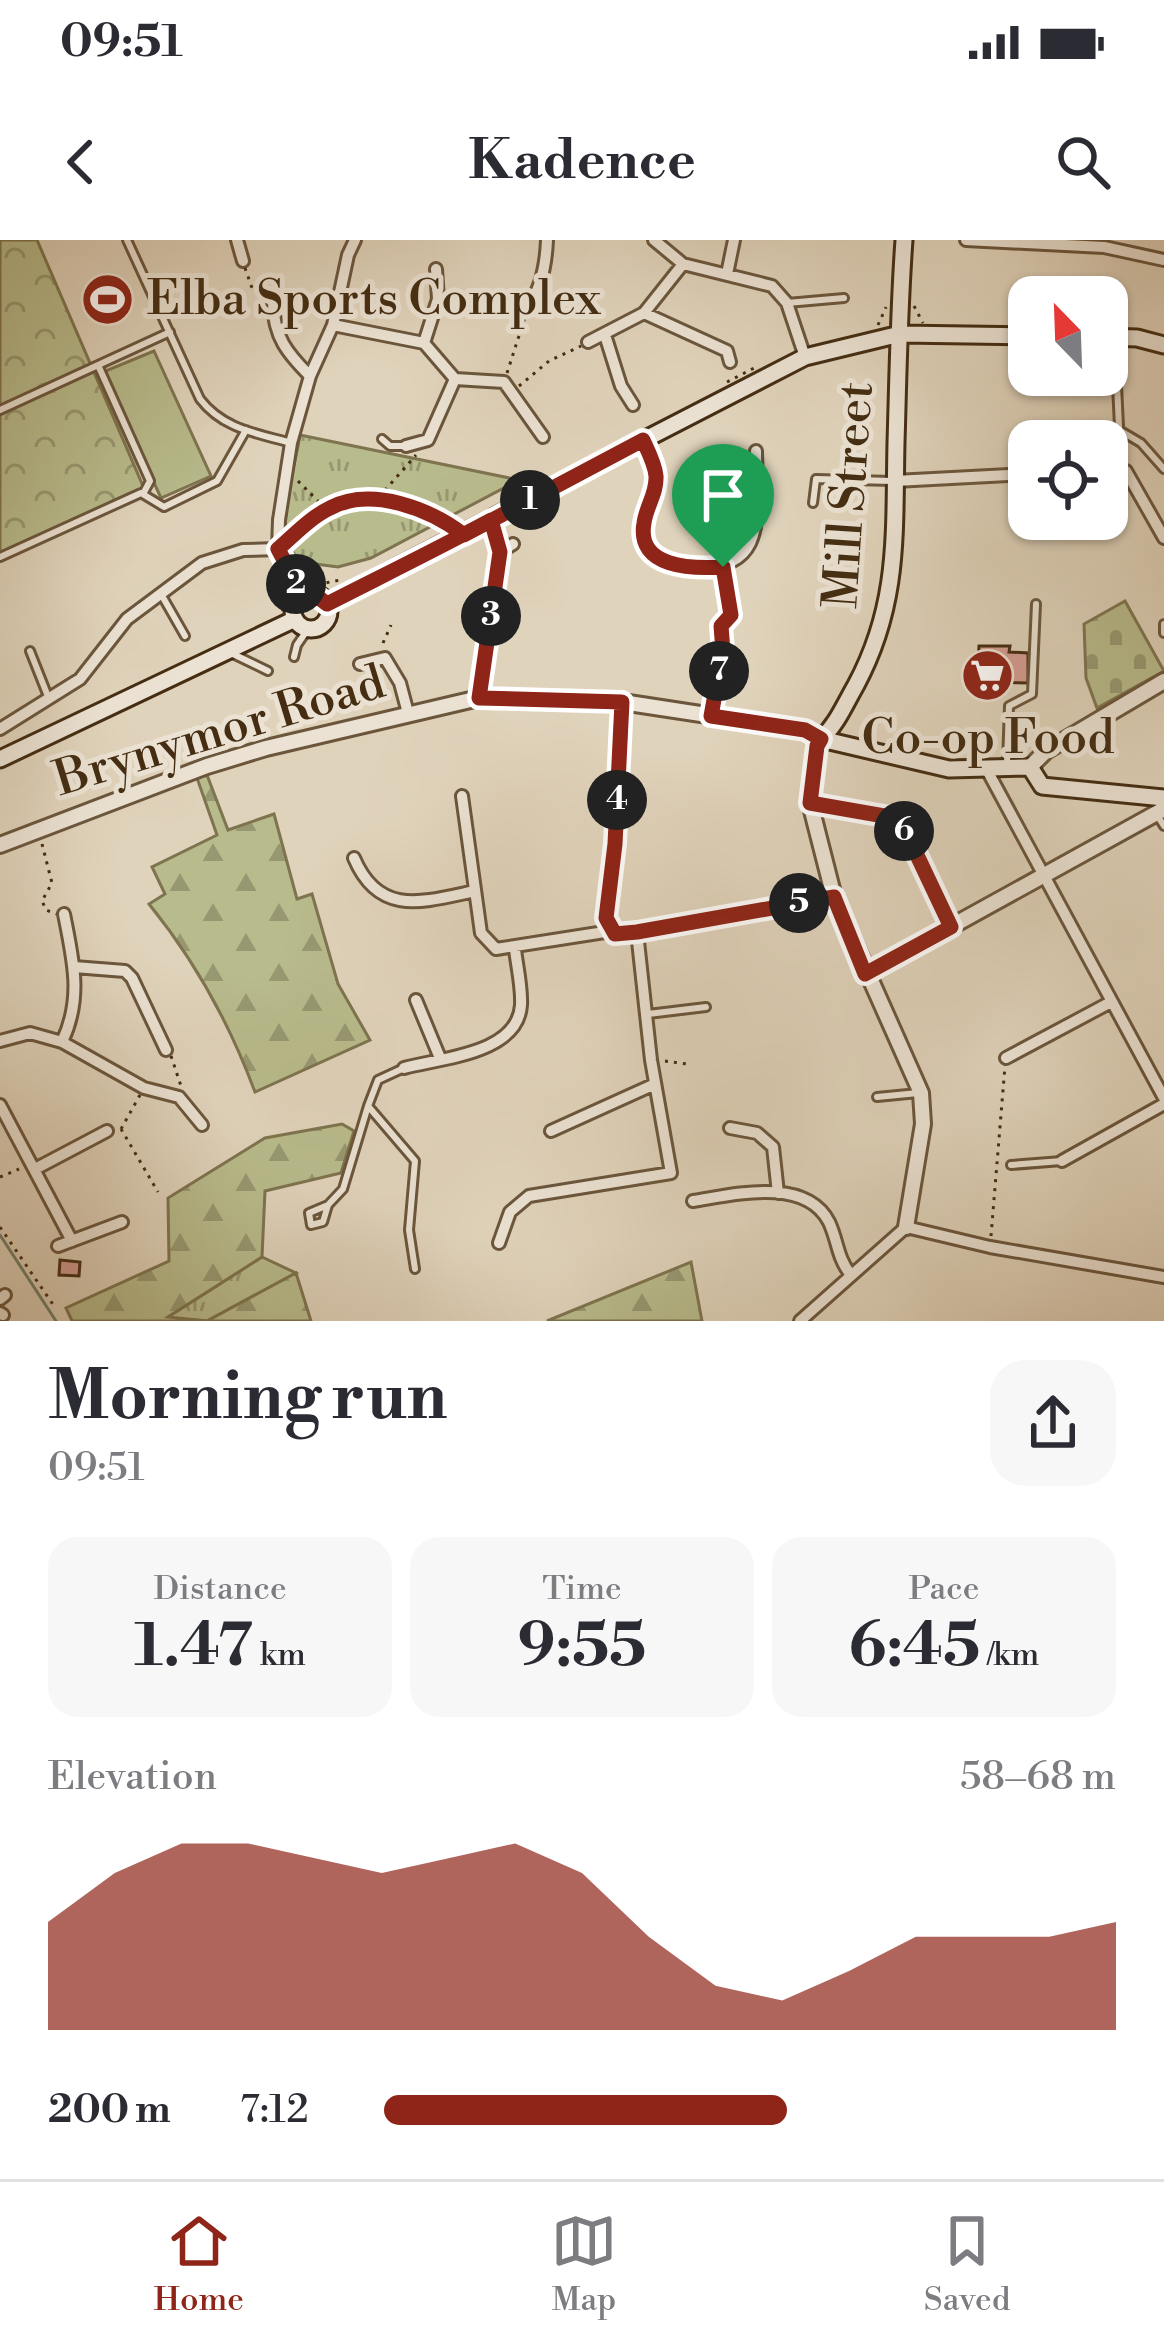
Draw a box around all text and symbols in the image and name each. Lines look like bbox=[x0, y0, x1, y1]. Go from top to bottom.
text: 09:51 bbox=[60, 14, 183, 71]
text: Kadence bbox=[468, 128, 696, 196]
icon: back bbox=[48, 129, 114, 195]
icon: search bbox=[1050, 129, 1116, 195]
place label: Elba Sports Complex bbox=[147, 270, 602, 330]
sports icon: Elba Sports Complex bbox=[80, 272, 136, 328]
north arrow bbox=[1008, 276, 1128, 396]
map controls bbox=[1008, 276, 1128, 540]
street label: Mill Street bbox=[812, 380, 888, 610]
button: locate bbox=[1008, 420, 1128, 540]
pin bbox=[672, 444, 774, 567]
icon: arrive bbox=[690, 462, 756, 528]
pin: 1 bbox=[500, 470, 560, 530]
text: 1 bbox=[522, 479, 538, 520]
pin: 2 bbox=[266, 554, 326, 614]
text: 2 bbox=[286, 563, 306, 604]
pin: 3 bbox=[461, 586, 521, 646]
text: 3 bbox=[481, 595, 501, 636]
pin: 7 bbox=[689, 641, 749, 701]
supermarket icon: Co-op Food bbox=[960, 648, 1016, 704]
text: 7 bbox=[709, 650, 729, 691]
street label: Brynymor Road bbox=[47, 653, 392, 811]
place label: Co-op Food bbox=[862, 709, 1114, 769]
pin: 4 bbox=[587, 770, 647, 830]
text: 4 bbox=[606, 779, 628, 820]
pin: 6 bbox=[874, 801, 934, 861]
text: 6 bbox=[894, 810, 914, 851]
pin: 5 bbox=[769, 873, 829, 933]
text: 5 bbox=[789, 882, 809, 923]
text: Morning run bbox=[48, 1357, 447, 1440]
button: share bbox=[990, 1360, 1116, 1486]
text: 09:51 bbox=[48, 1444, 145, 1493]
text: Distance bbox=[153, 1569, 287, 1610]
text: Time bbox=[542, 1569, 622, 1610]
text: Pace bbox=[909, 1569, 979, 1610]
text: 1.47 bbox=[134, 1610, 253, 1685]
text: 9:55 bbox=[518, 1610, 646, 1685]
text: 6:45 bbox=[849, 1610, 980, 1685]
text: km bbox=[253, 1635, 306, 1676]
text: /km bbox=[980, 1635, 1039, 1676]
text: Elevation bbox=[48, 1753, 217, 1802]
text: 58–68 m bbox=[960, 1753, 1116, 1802]
text: 200 m bbox=[48, 2086, 171, 2135]
text: 7:12 bbox=[240, 2086, 309, 2135]
tab: Home bbox=[153, 2208, 244, 2321]
tab: Map bbox=[551, 2208, 617, 2321]
tab: Saved bbox=[924, 2208, 1011, 2321]

